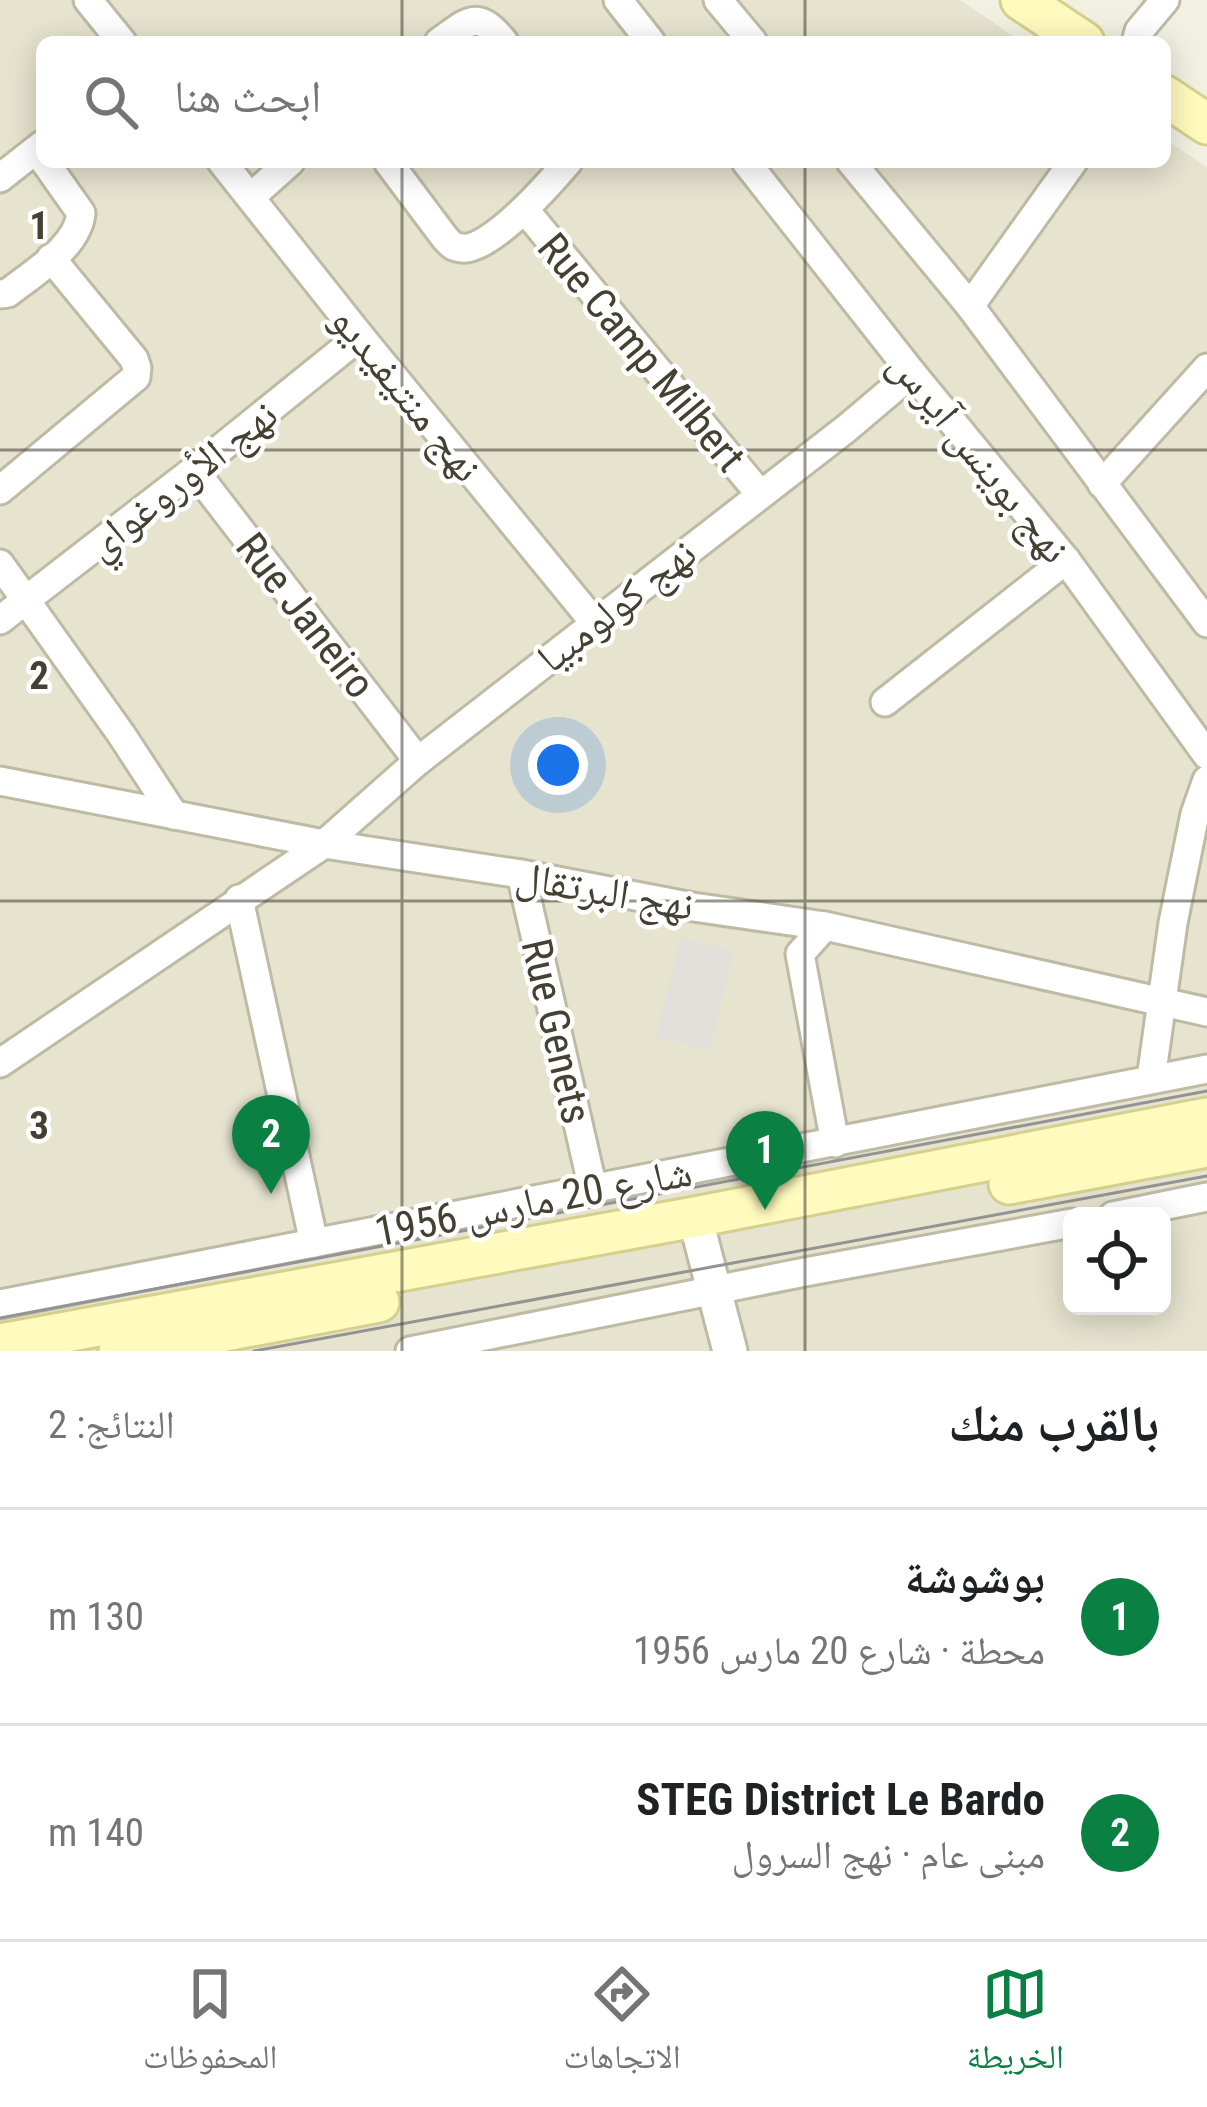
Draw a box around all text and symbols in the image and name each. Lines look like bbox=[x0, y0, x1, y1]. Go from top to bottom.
search box bbox=[36, 36, 1171, 168]
icon: search bbox=[78, 69, 144, 135]
text: ابحث هنا bbox=[174, 70, 322, 123]
text: 1 bbox=[29, 203, 49, 249]
street label: Rue Camp Milbert bbox=[528, 223, 755, 481]
street label: نهج منتيفيديو bbox=[319, 295, 492, 492]
street label: نهج بوينس آيرس bbox=[877, 340, 1080, 574]
street label: نهج الأوروغواي bbox=[76, 390, 292, 576]
street label: Rue Janeiro bbox=[226, 523, 385, 707]
street label: نهج كولومبيا bbox=[527, 528, 707, 684]
text: 2 bbox=[29, 653, 49, 699]
your location bbox=[528, 735, 588, 795]
street label: نهج البرتقال bbox=[512, 851, 698, 932]
street label: Rue Genets bbox=[511, 934, 602, 1128]
pin: 2 bbox=[232, 1095, 310, 1194]
text: 3 bbox=[29, 1103, 49, 1149]
pin: 1 bbox=[726, 1111, 804, 1210]
street label: شارع 20 مارس 1956 bbox=[371, 1147, 696, 1258]
map controls bbox=[1063, 1207, 1171, 1315]
button: locate bbox=[1063, 1207, 1171, 1315]
text: بالقرب منك bbox=[948, 1394, 1159, 1453]
text: النتائج: 2 bbox=[48, 1402, 175, 1448]
text: بوشوشة bbox=[905, 1551, 1045, 1604]
text: 130 m bbox=[48, 1594, 144, 1640]
text: 1 bbox=[1110, 1594, 1130, 1640]
text: محطة · شارع 20 مارس 1956 bbox=[633, 1628, 1045, 1674]
text: STEG District Le Bardo bbox=[636, 1773, 1045, 1826]
text: 140 m bbox=[48, 1810, 144, 1856]
text: 2 bbox=[1110, 1810, 1130, 1856]
text: مبنى عام · نهج السرول bbox=[732, 1832, 1045, 1878]
tab: المحفوظات bbox=[143, 1961, 277, 2089]
tab: الاتجاهات bbox=[563, 1961, 681, 2089]
tab: الخريطة bbox=[967, 1961, 1064, 2089]

